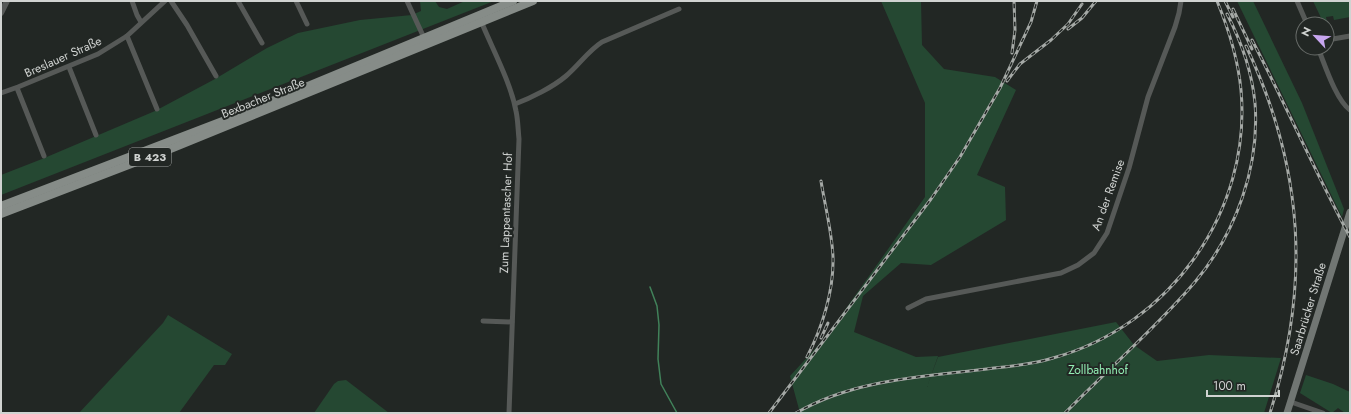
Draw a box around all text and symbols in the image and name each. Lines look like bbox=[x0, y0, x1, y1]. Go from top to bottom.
north arrow bbox=[1295, 16, 1335, 56]
text: N bbox=[1297, 24, 1315, 39]
street label: Breslauer Straße bbox=[22, 32, 104, 82]
street label: Bexbacher Straße bbox=[219, 73, 307, 123]
road number: B 423 bbox=[129, 148, 171, 166]
street label: Zum Lappentascher Hof bbox=[495, 152, 517, 274]
street label: An der Remise bbox=[1087, 157, 1129, 233]
street label: Saarbrücker Straße bbox=[1285, 260, 1331, 358]
park label: Zollbahnhof bbox=[1068, 361, 1128, 379]
scale bar bbox=[1207, 372, 1279, 398]
text: 100 m bbox=[1213, 377, 1246, 395]

